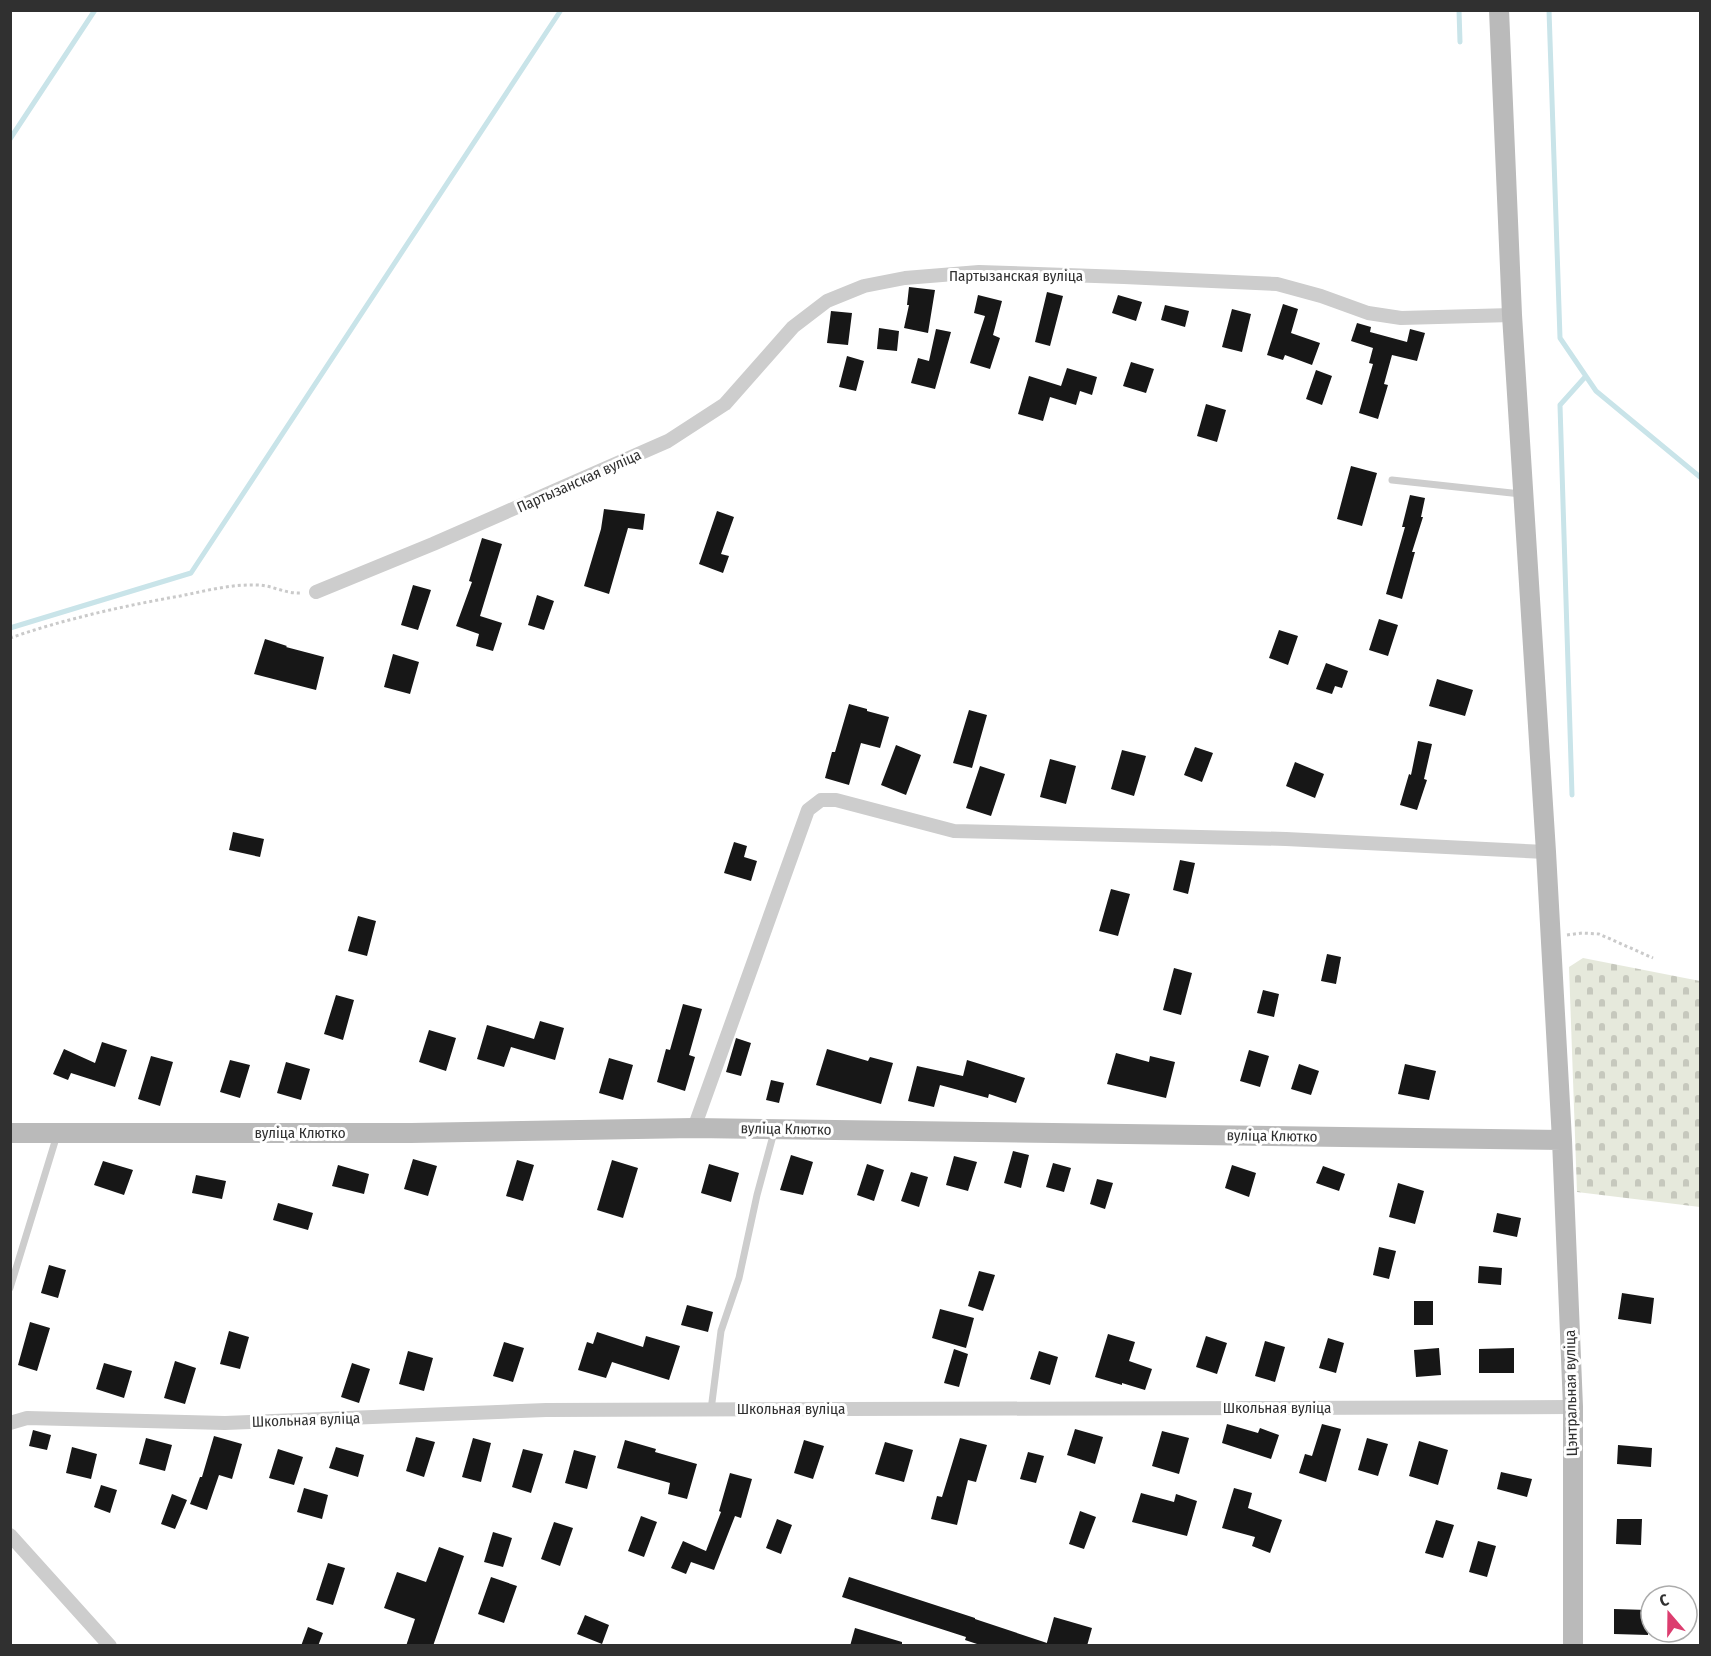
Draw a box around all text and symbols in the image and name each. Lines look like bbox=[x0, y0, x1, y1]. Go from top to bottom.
street label: Партызанская вуліца bbox=[949, 267, 1083, 285]
street label: Партызанская вуліца bbox=[514, 445, 644, 517]
street label: вуліца Клютко bbox=[740, 1119, 832, 1139]
street label: вуліца Клютко bbox=[254, 1124, 346, 1142]
street label: вуліца Клютко bbox=[1226, 1126, 1318, 1146]
street label: Цэнтральная вуліца bbox=[1561, 1330, 1581, 1456]
street label: Школьная вуліца bbox=[1223, 1399, 1331, 1417]
street label: Школьная вуліца bbox=[737, 1400, 845, 1418]
street label: Школьная вуліца bbox=[251, 1409, 361, 1431]
north arrow bbox=[1639, 1584, 1699, 1644]
text: С bbox=[1657, 1590, 1672, 1611]

